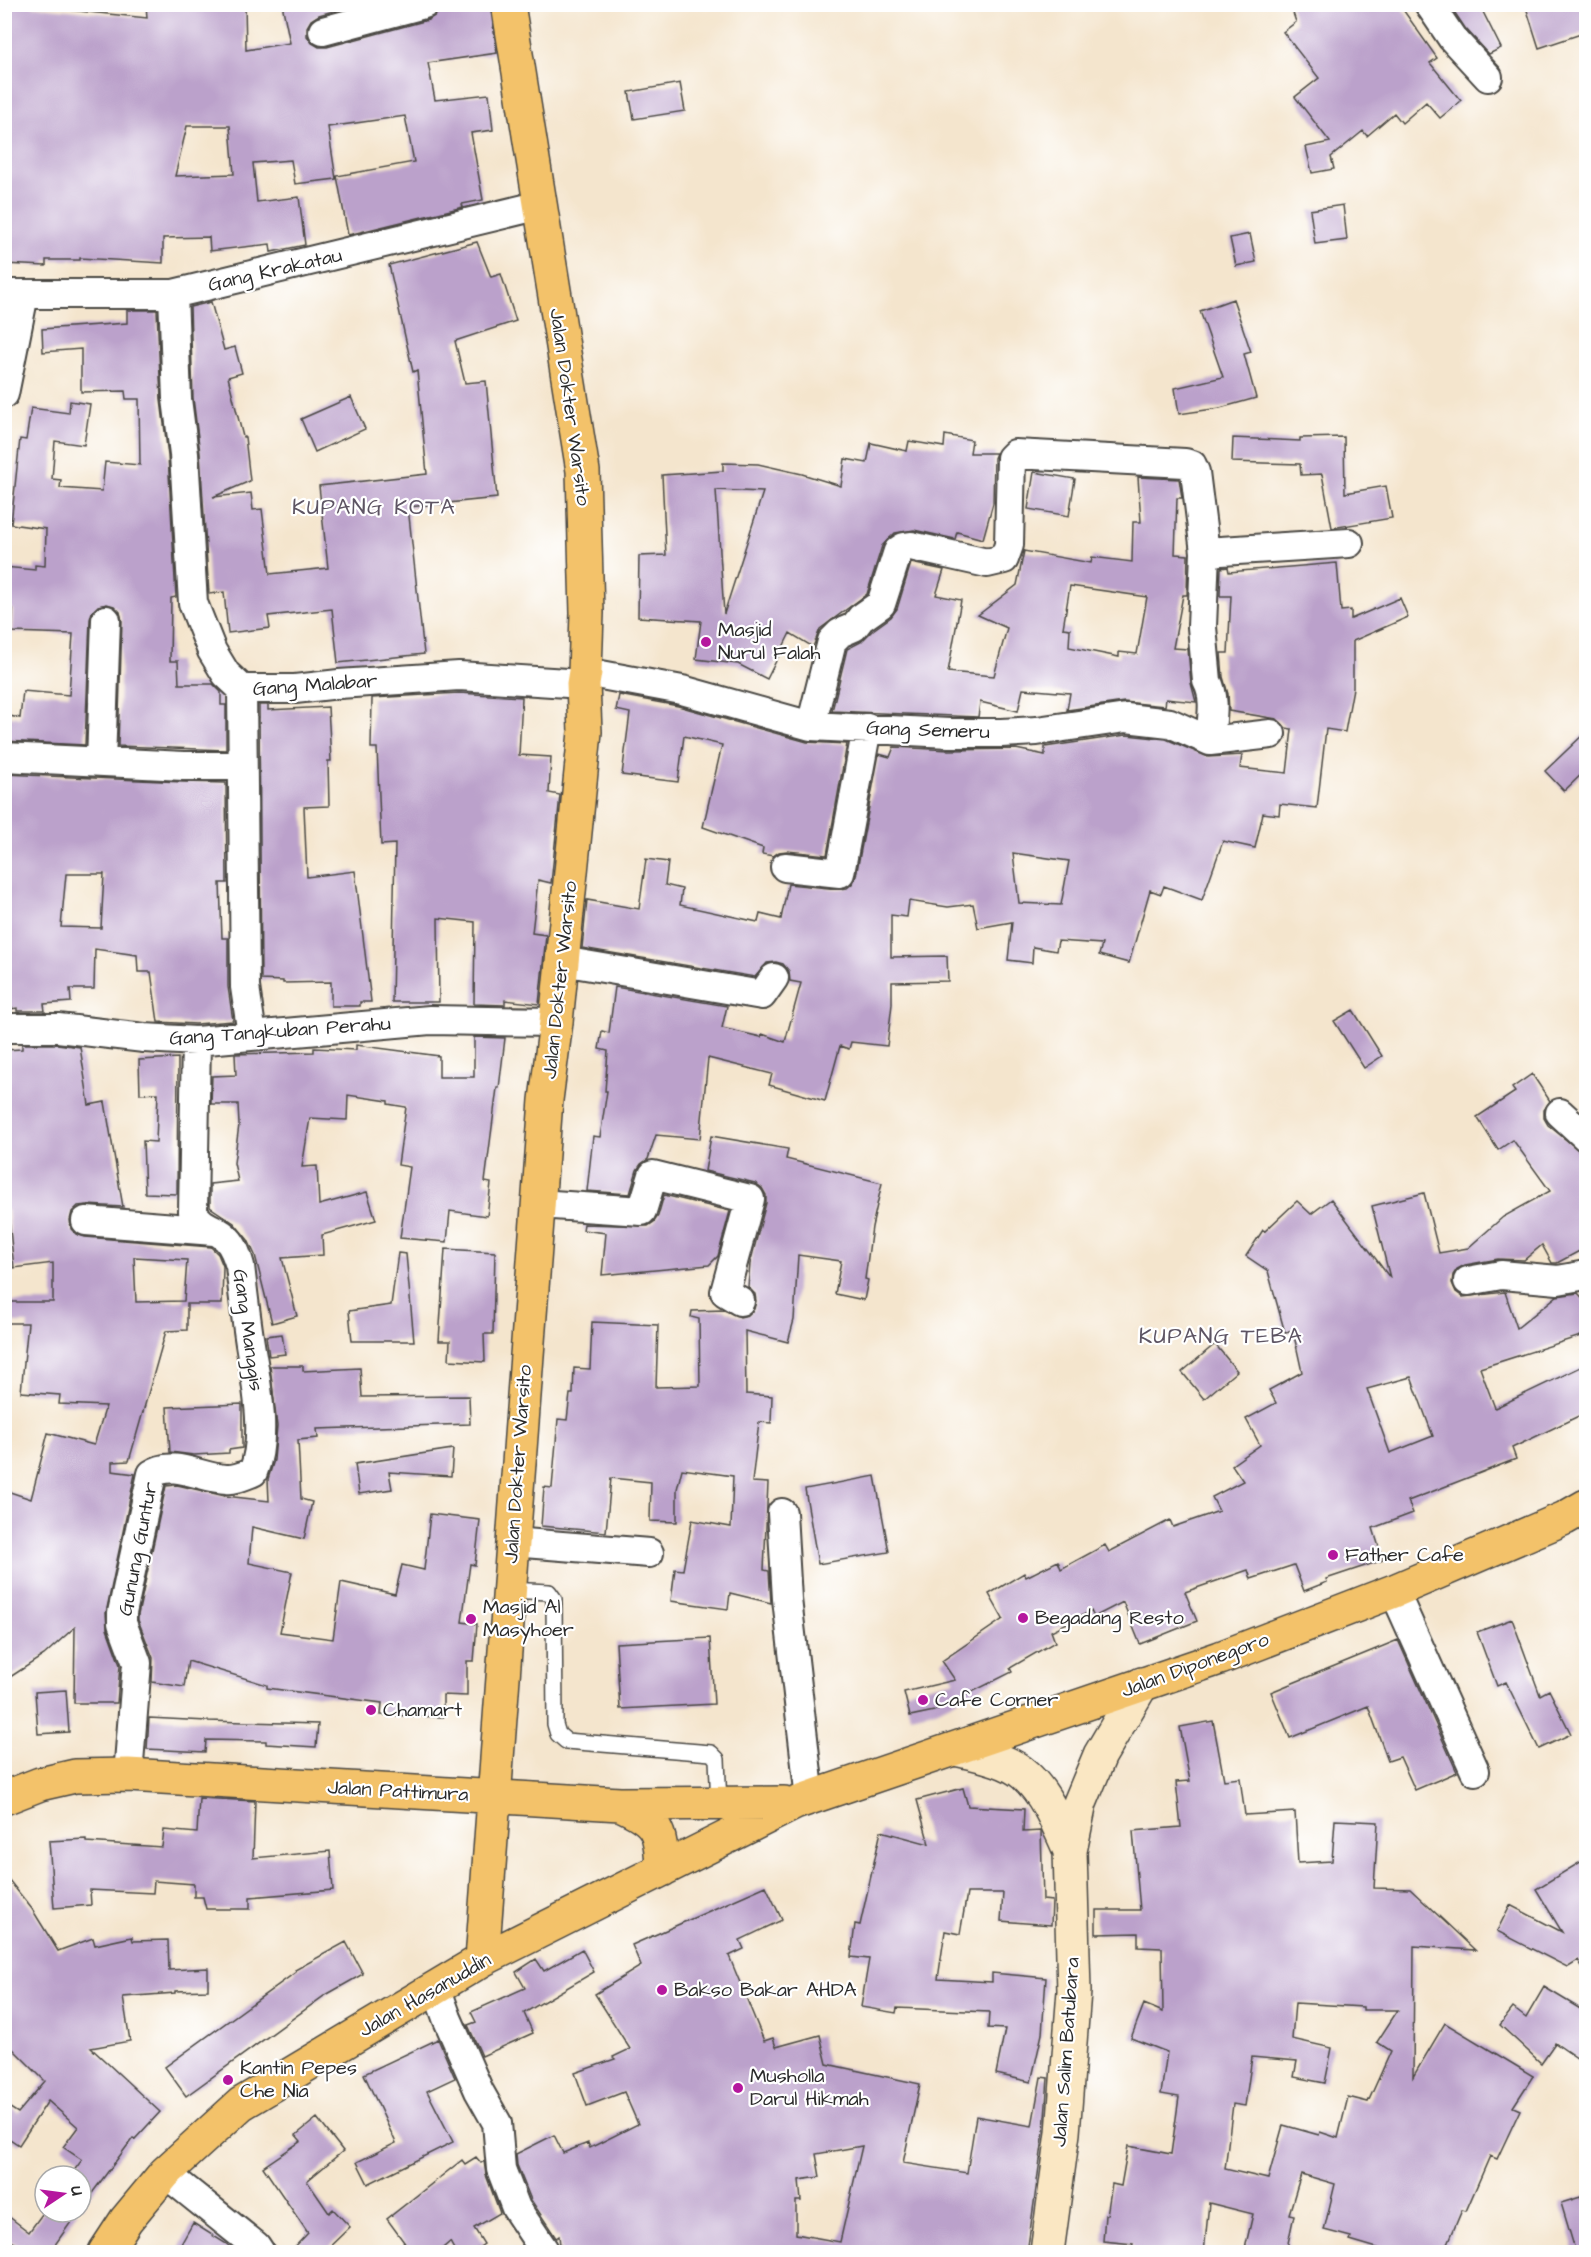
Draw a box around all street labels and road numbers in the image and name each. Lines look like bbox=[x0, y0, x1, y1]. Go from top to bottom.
street label: Gang Krakatau bbox=[205, 241, 345, 300]
street label: Jalan Dokter Warsito bbox=[542, 307, 598, 507]
street label: Gang Malabar bbox=[252, 667, 378, 704]
street label: Gang Semeru bbox=[866, 714, 990, 747]
street label: Jalan Dokter Warsito bbox=[536, 880, 584, 1080]
street label: Gang Tangkuban Perahu bbox=[168, 1009, 392, 1054]
street label: Gang Manggis bbox=[225, 1267, 270, 1393]
street label: Jalan Dokter Warsito bbox=[497, 1364, 539, 1564]
street label: Gunung Guntur bbox=[111, 1480, 166, 1618]
street label: Jalan Diponegoro bbox=[1117, 1625, 1273, 1706]
street label: Jalan Pattimura bbox=[327, 1773, 469, 1809]
street label: Jalan Hasanuddin bbox=[354, 1946, 496, 2044]
street label: Jalan Salim Batubara bbox=[1045, 1956, 1087, 2148]

